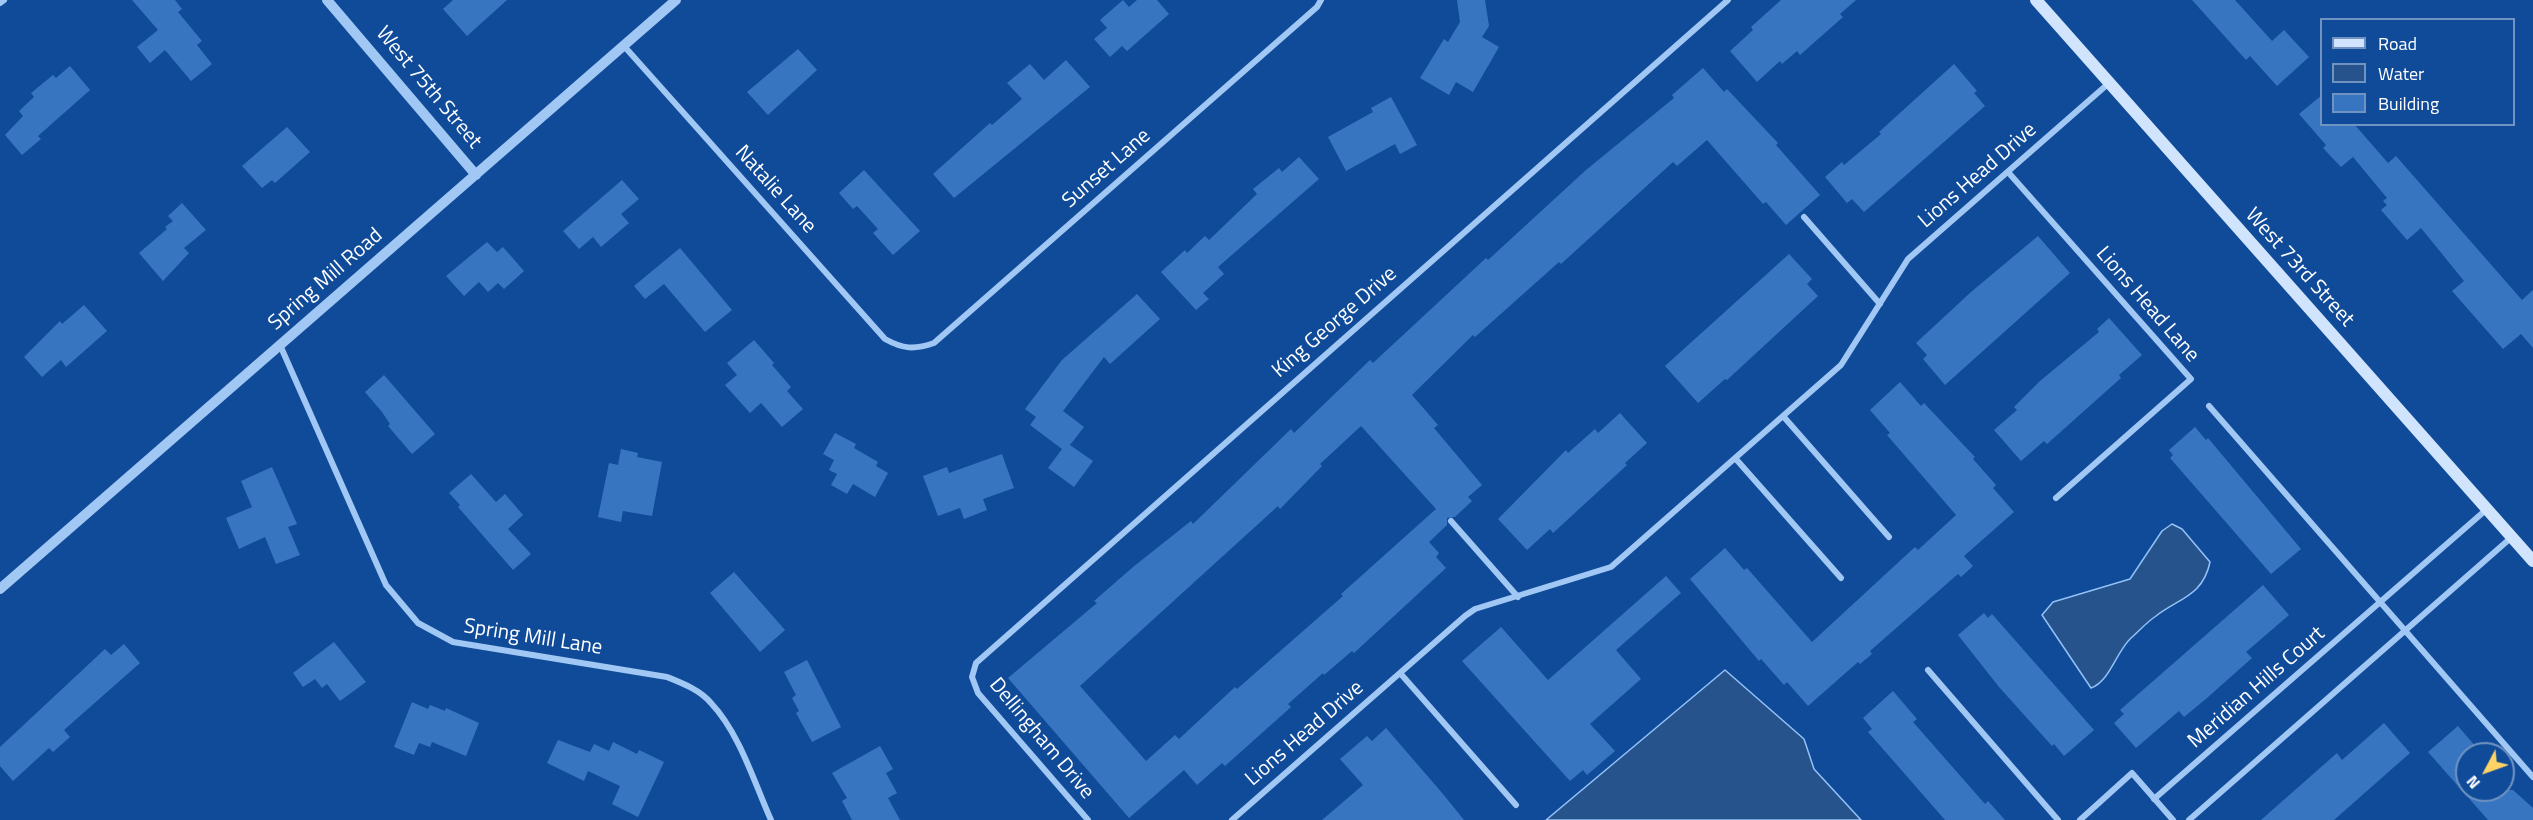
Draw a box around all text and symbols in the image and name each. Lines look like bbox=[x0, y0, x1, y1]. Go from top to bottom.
legend bbox=[2320, 18, 2515, 126]
street label: West 75th Street bbox=[370, 22, 486, 154]
text: Road bbox=[2378, 30, 2417, 57]
text: Water bbox=[2378, 60, 2424, 87]
text: Building bbox=[2378, 90, 2439, 117]
street label: Lions Head Drive bbox=[1914, 118, 2042, 234]
street label: Sunset Lane bbox=[1058, 124, 1156, 214]
street label: Natalie Lane bbox=[729, 141, 821, 239]
street label: West 73rd Street bbox=[2239, 203, 2359, 333]
street label: Spring Mill Road bbox=[264, 224, 388, 336]
street label: Lions Head Lane bbox=[2090, 242, 2204, 368]
street label: King George Drive bbox=[1268, 262, 1402, 384]
street label: Spring Mill Lane bbox=[462, 615, 604, 661]
street label: Meridian Hills Court bbox=[2183, 622, 2331, 754]
street label: Dellingham Drive bbox=[983, 673, 1099, 805]
street label: Lions Head Drive bbox=[1241, 676, 1369, 792]
north arrow bbox=[2455, 742, 2515, 802]
text: N bbox=[2460, 770, 2486, 795]

